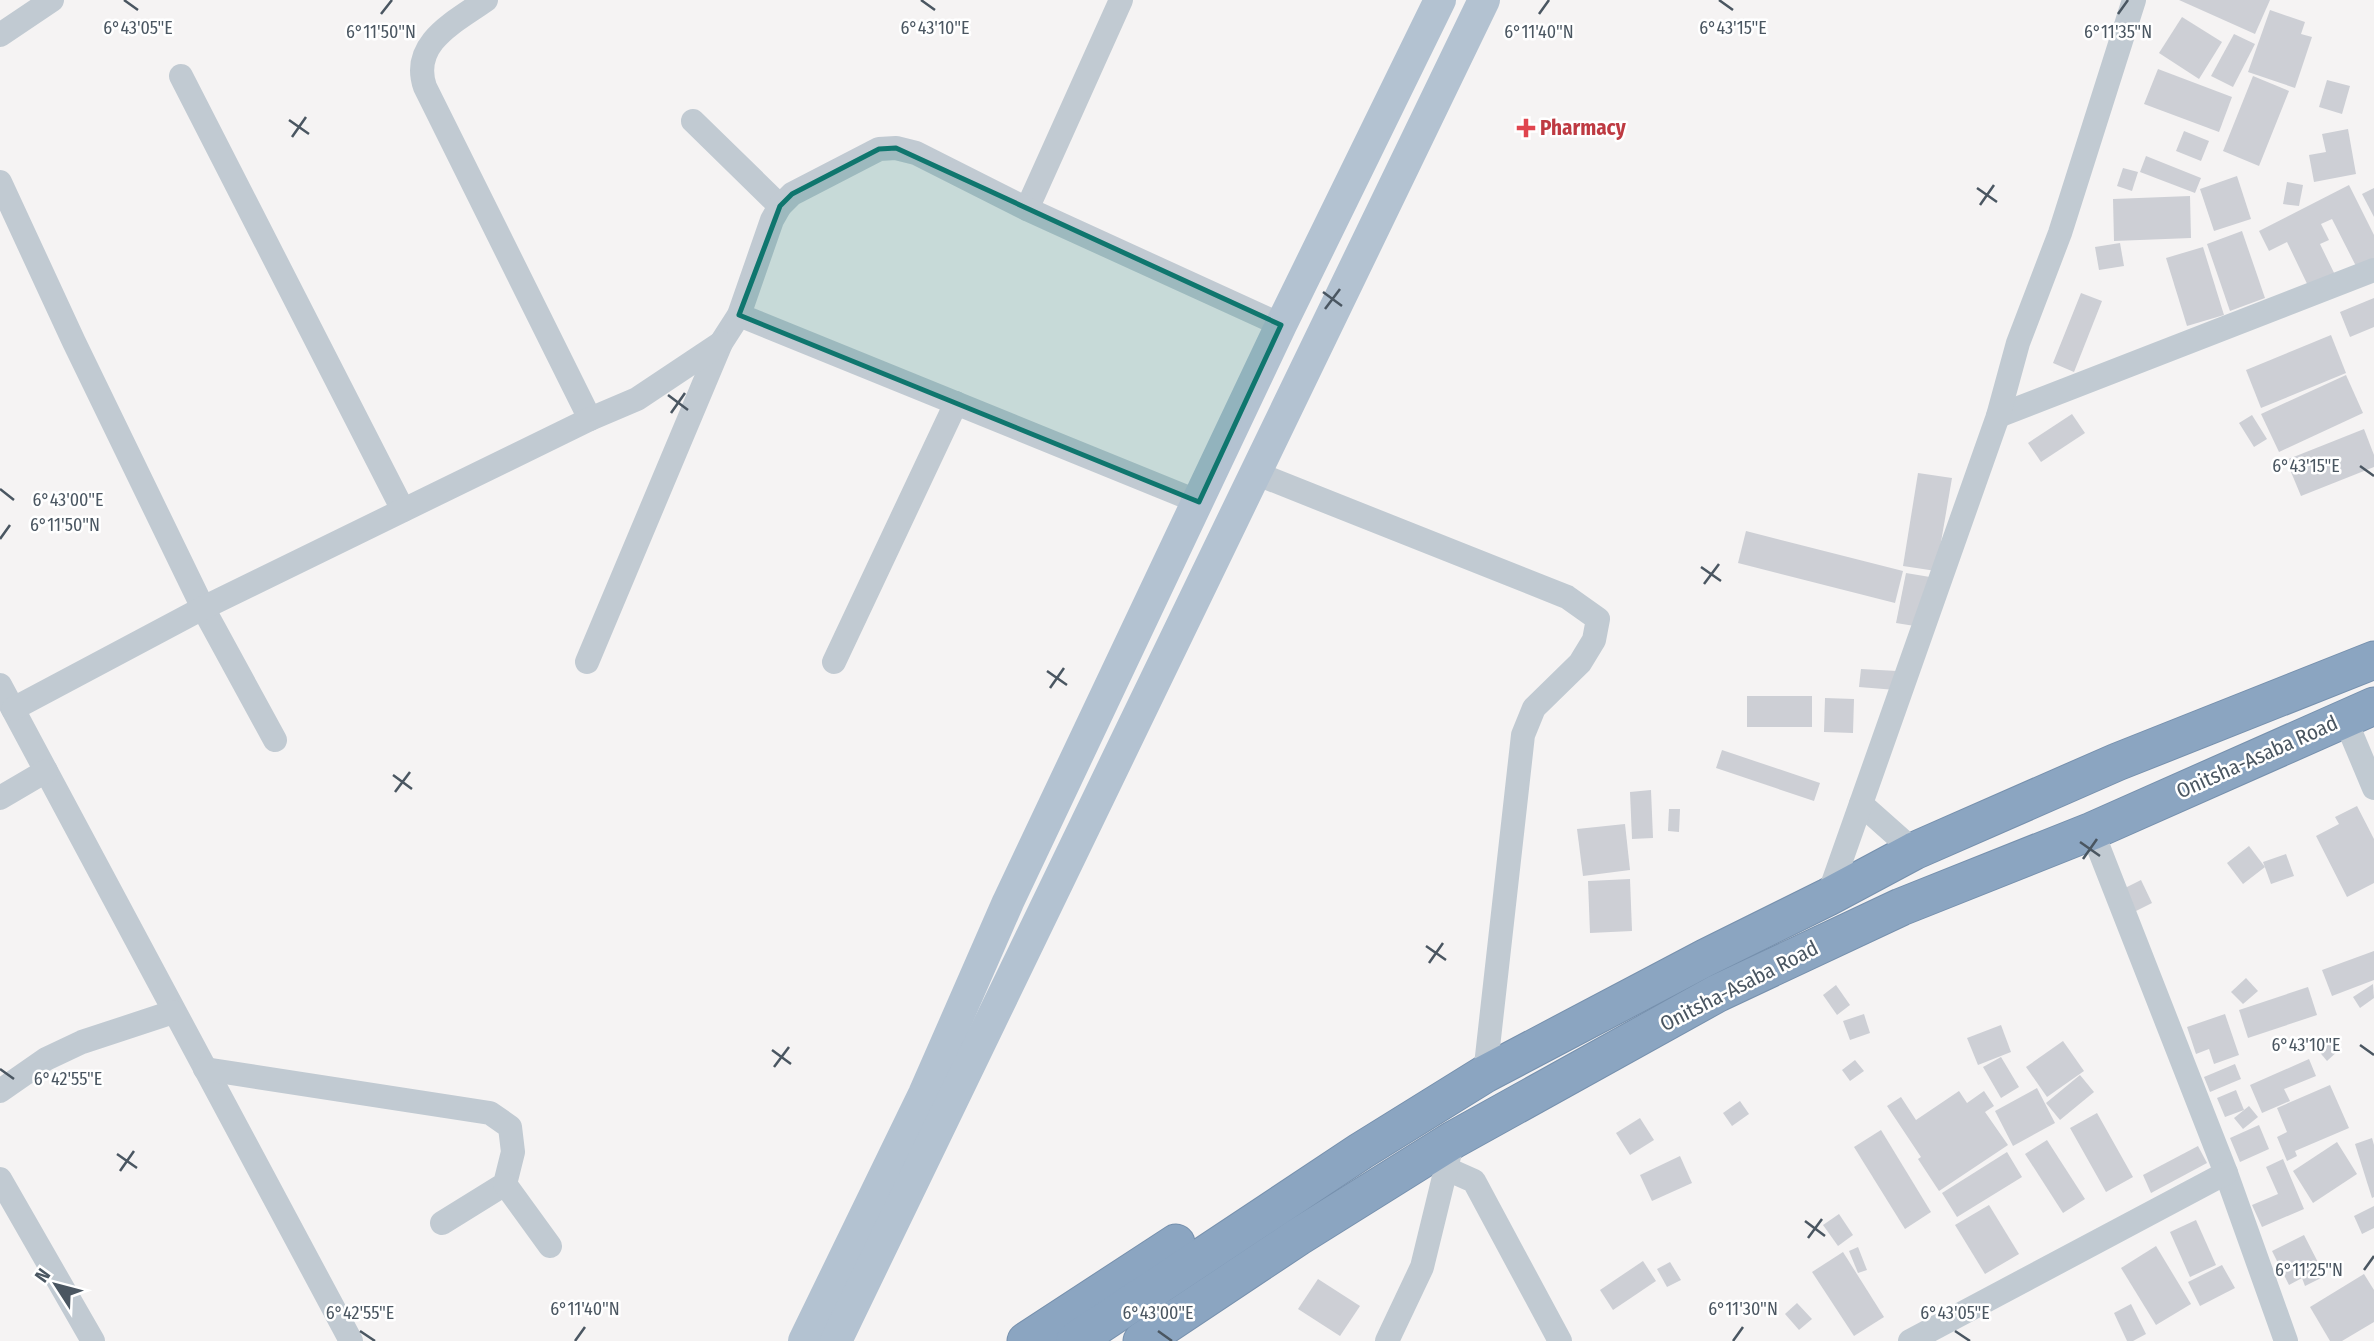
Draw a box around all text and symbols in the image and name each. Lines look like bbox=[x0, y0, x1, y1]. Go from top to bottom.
text: 6°43'05"E bbox=[103, 17, 173, 39]
text: 6°43'10"E bbox=[901, 17, 969, 39]
text: 6°43'15"E bbox=[1699, 17, 1767, 39]
text: 6°11'50"N bbox=[346, 21, 416, 43]
text: 6°11'40"N bbox=[1504, 21, 1574, 43]
text: 6°11'35"N bbox=[2084, 21, 2152, 43]
place label: Pharmacy bbox=[1540, 115, 1627, 141]
marker: Pharmacy bbox=[1518, 120, 1534, 136]
text: 6°43'15"E bbox=[2272, 455, 2340, 477]
text: 6°43'00"E bbox=[32, 489, 104, 511]
text: 6°11'50"N bbox=[30, 514, 100, 536]
street label: Onitsha-Asaba Road bbox=[2172, 710, 2342, 804]
street label: Onitsha-Asaba Road bbox=[1656, 935, 1822, 1037]
text: 6°43'10"E bbox=[2272, 1034, 2340, 1056]
text: 6°42'55"E bbox=[34, 1068, 102, 1090]
north arrow bbox=[21, 1250, 91, 1320]
text: 6°11'25"N bbox=[2275, 1259, 2343, 1281]
text: N bbox=[30, 1264, 55, 1287]
text: 6°11'40"N bbox=[550, 1298, 620, 1320]
text: 6°11'30"N bbox=[1708, 1298, 1778, 1320]
text: 6°42'55"E bbox=[326, 1302, 394, 1324]
text: 6°43'00"E bbox=[1122, 1302, 1194, 1324]
text: 6°43'05"E bbox=[1920, 1302, 1990, 1324]

